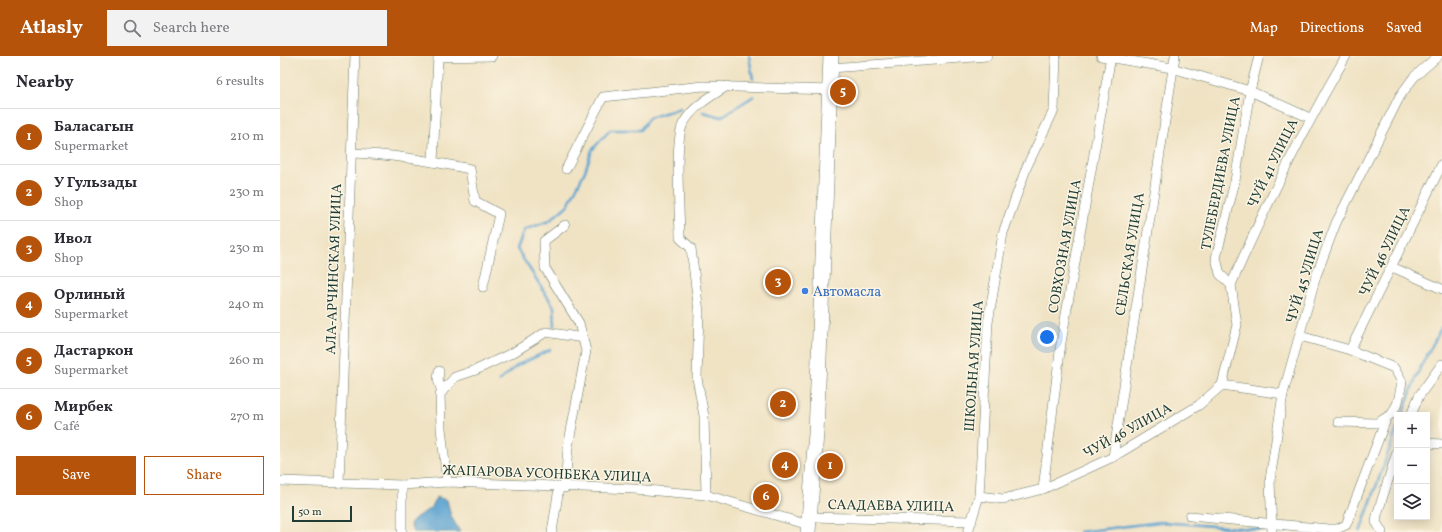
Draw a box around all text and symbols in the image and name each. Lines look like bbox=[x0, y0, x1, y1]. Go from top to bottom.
search box bbox=[107, 10, 387, 46]
text: Atlasly bbox=[20, 15, 83, 41]
icon: search bbox=[121, 17, 143, 39]
text: Search here bbox=[153, 18, 230, 39]
text: Map bbox=[1250, 19, 1278, 38]
text: Directions bbox=[1300, 19, 1364, 38]
text: Saved bbox=[1386, 19, 1422, 38]
text: Nearby bbox=[16, 71, 74, 94]
text: 6 results bbox=[216, 73, 264, 91]
pin: 5 bbox=[830, 77, 856, 107]
street label: ТУЛЕБЕРДИЕВА УЛИЦА bbox=[1197, 95, 1246, 252]
street label: ЧУЙ 41 УЛИЦА bbox=[1243, 115, 1303, 212]
text: Баласагын bbox=[54, 117, 134, 138]
text: 1 bbox=[26, 128, 32, 146]
text: 210 m bbox=[230, 128, 264, 146]
text: Supermarket bbox=[54, 138, 129, 156]
text: У Гульзады bbox=[54, 173, 137, 194]
street label: СОВХОЗНАЯ УЛИЦА bbox=[1044, 178, 1087, 315]
street label: АЛА-АРЧИНСКАЯ УЛИЦА bbox=[322, 183, 347, 355]
text: 2 bbox=[26, 184, 32, 202]
text: 230 m bbox=[229, 184, 264, 202]
street label: СЕЛЬСКАЯ УЛИЦА bbox=[1111, 191, 1150, 317]
text: Shop bbox=[54, 194, 83, 212]
street label: ЧУЙ 46 УЛИЦА bbox=[1354, 203, 1416, 300]
street label: ЧУЙ 45 УЛИЦА bbox=[1281, 226, 1329, 326]
text: Ивол bbox=[54, 229, 92, 250]
text: 3 bbox=[26, 240, 32, 258]
text: 230 m bbox=[229, 240, 264, 258]
text: Shop bbox=[54, 250, 83, 268]
pin: 3 bbox=[765, 267, 791, 297]
place label: Автомасла bbox=[813, 283, 881, 302]
text: Орлиный bbox=[54, 285, 125, 306]
marker: Автомасла bbox=[800, 286, 810, 296]
text: 4 bbox=[25, 296, 33, 314]
text: 240 m bbox=[228, 296, 264, 314]
street label: ШКОЛЬНАЯ УЛИЦА bbox=[960, 300, 989, 432]
text: Supermarket bbox=[54, 306, 129, 324]
your location bbox=[1037, 327, 1057, 347]
text: Дастаркон bbox=[54, 341, 133, 362]
text: 5 bbox=[26, 352, 32, 370]
text: 260 m bbox=[229, 352, 264, 370]
text: Supermarket bbox=[54, 362, 129, 380]
pin: 2 bbox=[770, 389, 796, 419]
text: Мирбек bbox=[54, 397, 113, 418]
street label: ЧУЙ 46 УЛИЦА bbox=[1079, 398, 1176, 464]
text: 6 bbox=[25, 408, 33, 426]
text: 270 m bbox=[230, 408, 264, 426]
map controls bbox=[1394, 412, 1430, 520]
button: + bbox=[1394, 412, 1430, 448]
text: Café bbox=[54, 418, 80, 436]
button: − bbox=[1394, 448, 1430, 484]
pin: 4 bbox=[772, 450, 798, 480]
pin: 1 bbox=[817, 451, 843, 481]
button: Save bbox=[16, 456, 136, 495]
button: Share bbox=[144, 456, 264, 495]
street label: ЖАПАРОВА УСОНБЕКА УЛИЦА bbox=[442, 461, 652, 488]
pin: 6 bbox=[753, 482, 779, 512]
button: layers bbox=[1394, 484, 1430, 520]
street label: СААДАЕВА УЛИЦА bbox=[828, 496, 954, 517]
scale bar bbox=[292, 504, 352, 523]
text: 50 m bbox=[298, 505, 322, 520]

